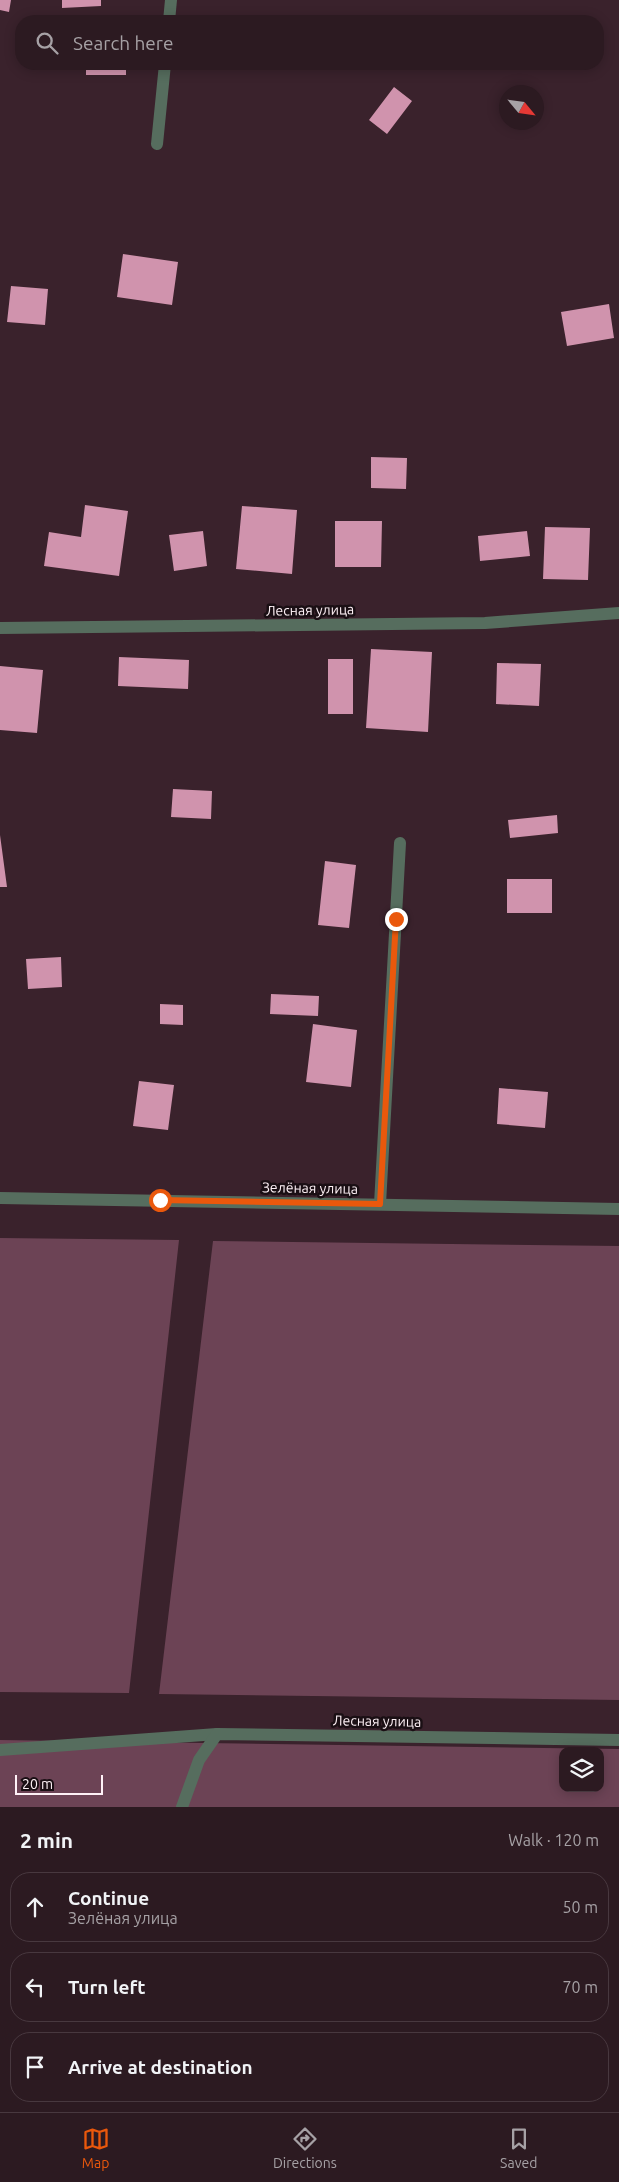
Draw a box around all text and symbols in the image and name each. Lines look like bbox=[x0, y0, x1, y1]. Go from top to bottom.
search box bbox=[15, 15, 604, 70]
icon: search bbox=[33, 29, 61, 57]
text: Search here bbox=[73, 32, 173, 54]
north arrow bbox=[499, 85, 544, 130]
street label: Лесная улица bbox=[266, 601, 354, 619]
route end bbox=[385, 908, 408, 931]
street label: Зелёная улица bbox=[262, 1179, 358, 1197]
route start bbox=[149, 1189, 172, 1212]
street label: Лесная улица bbox=[333, 1712, 421, 1730]
map controls bbox=[559, 1747, 604, 1792]
button: layers bbox=[559, 1747, 604, 1792]
scale bar bbox=[15, 1772, 102, 1795]
text: 20 m bbox=[22, 1776, 53, 1792]
text: 2 min bbox=[20, 1828, 73, 1852]
text: Walk · 120 m bbox=[508, 1831, 599, 1849]
text: Continue bbox=[68, 1887, 149, 1909]
icon: ahead bbox=[21, 1893, 49, 1921]
text: 50 m bbox=[562, 1898, 598, 1916]
text: Зелёная улица bbox=[68, 1909, 178, 1927]
icon: left bbox=[21, 1973, 49, 2001]
text: Turn left bbox=[68, 1976, 146, 1998]
text: 70 m bbox=[562, 1978, 598, 1996]
icon: arrive bbox=[21, 2053, 49, 2081]
text: Arrive at destination bbox=[68, 2056, 253, 2078]
tab: Map bbox=[82, 2125, 110, 2171]
tab: Directions bbox=[273, 2125, 337, 2171]
tab: Saved bbox=[500, 2125, 537, 2171]

